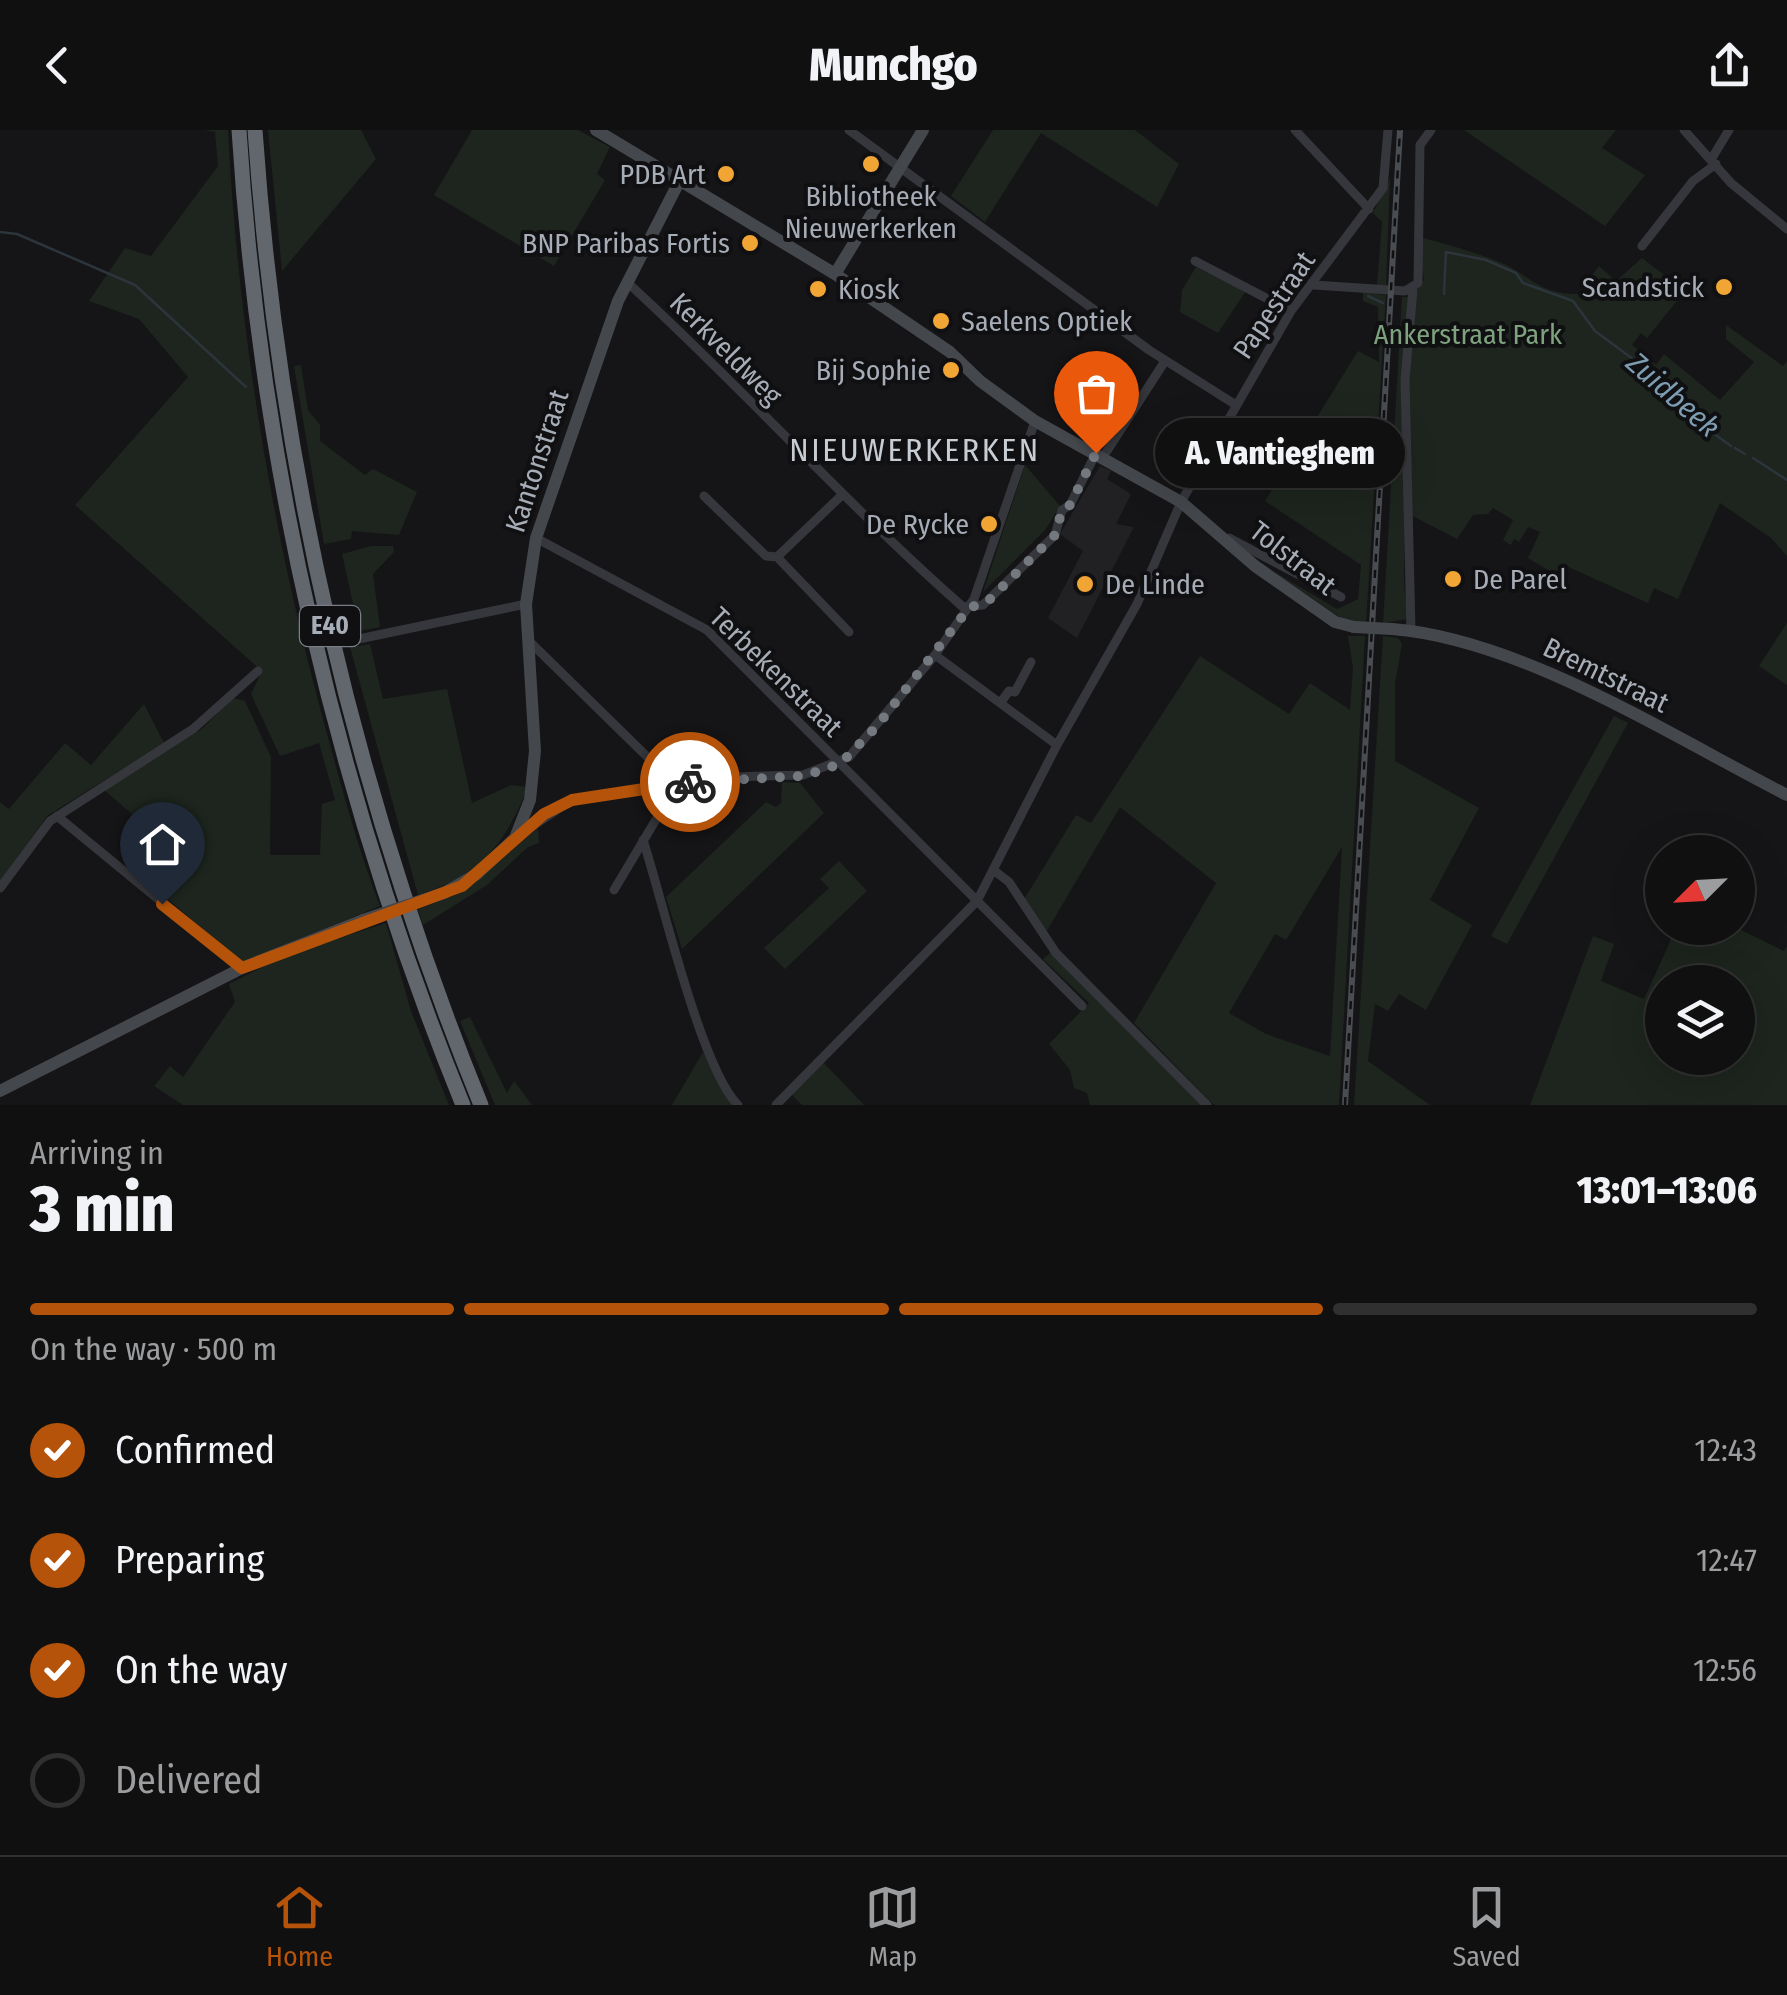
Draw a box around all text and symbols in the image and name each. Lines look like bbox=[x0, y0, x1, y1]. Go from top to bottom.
icon: back bbox=[30, 38, 85, 93]
text: Munchgo bbox=[809, 38, 978, 92]
icon: share bbox=[1702, 38, 1757, 93]
marker: Bibliotheek Nieuwerkerken bbox=[860, 153, 882, 175]
place label: PDB Art bbox=[620, 158, 707, 191]
marker: PDB Art bbox=[715, 163, 737, 185]
place label: Bibliotheek Nieuwerkerken bbox=[785, 180, 957, 245]
place label: BNP Paribas Fortis bbox=[522, 227, 730, 260]
marker: BNP Paribas Fortis bbox=[739, 232, 761, 254]
street label: Papestraat bbox=[1226, 244, 1322, 365]
place label: Scandstick bbox=[1582, 271, 1705, 304]
place label: Kiosk bbox=[838, 273, 901, 306]
marker: Scandstick bbox=[1713, 276, 1735, 298]
marker: Kiosk bbox=[807, 278, 829, 300]
street label: Kerkveldweg bbox=[663, 286, 789, 412]
place label: Saelens Optiek bbox=[961, 305, 1133, 338]
marker: Saelens Optiek bbox=[930, 310, 952, 332]
park label: Ankerstraat Park bbox=[1374, 318, 1563, 351]
water label: Zuidbeek bbox=[1618, 344, 1727, 445]
pin bbox=[1054, 351, 1139, 454]
place label: Bij Sophie bbox=[816, 354, 931, 387]
marker: Bij Sophie bbox=[940, 359, 962, 381]
icon: bag bbox=[1069, 366, 1124, 421]
street label: Kantonstraat bbox=[498, 385, 576, 536]
callout: A. Vantieghem bbox=[1156, 418, 1406, 488]
district label: NIEUWERKERKEN bbox=[789, 431, 1041, 469]
text: A. Vantieghem bbox=[1185, 434, 1375, 472]
place label: De Rycke bbox=[866, 508, 969, 541]
marker: De Rycke bbox=[978, 513, 1000, 535]
street label: Tolstraat bbox=[1243, 514, 1343, 602]
place label: De Parel bbox=[1473, 563, 1567, 596]
place label: De Linde bbox=[1105, 568, 1205, 601]
marker: De Parel bbox=[1442, 568, 1464, 590]
marker: De Linde bbox=[1074, 573, 1096, 595]
street label: Terbekenstraat bbox=[703, 601, 850, 744]
road number: E40 bbox=[300, 606, 360, 646]
street label: Bremtstraat bbox=[1538, 631, 1675, 720]
courier bbox=[640, 732, 740, 832]
icon: bike bbox=[663, 755, 718, 810]
pin bbox=[120, 802, 205, 905]
icon: home bbox=[135, 817, 190, 872]
north arrow bbox=[1645, 835, 1755, 945]
map controls bbox=[1645, 835, 1755, 1075]
button: layers bbox=[1645, 965, 1755, 1075]
text: Arriving in bbox=[30, 1134, 164, 1172]
text: 13:01–13:06 bbox=[1577, 1167, 1757, 1213]
text: 3 min bbox=[30, 1170, 175, 1248]
text: On the way · 500 m bbox=[30, 1330, 277, 1368]
icon: check bbox=[30, 1423, 85, 1478]
text: Confirmed bbox=[115, 1427, 275, 1473]
text: 12:43 bbox=[1694, 1431, 1757, 1469]
icon: check bbox=[30, 1533, 85, 1588]
text: Preparing bbox=[115, 1537, 264, 1583]
text: 12:47 bbox=[1696, 1541, 1757, 1579]
icon: check bbox=[30, 1643, 85, 1698]
text: On the way bbox=[115, 1647, 287, 1693]
text: 12:56 bbox=[1693, 1651, 1757, 1689]
text: Delivered bbox=[115, 1757, 262, 1803]
tab: Home bbox=[266, 1880, 333, 1973]
tab: Map bbox=[865, 1880, 920, 1973]
tab: Saved bbox=[1452, 1880, 1521, 1973]

